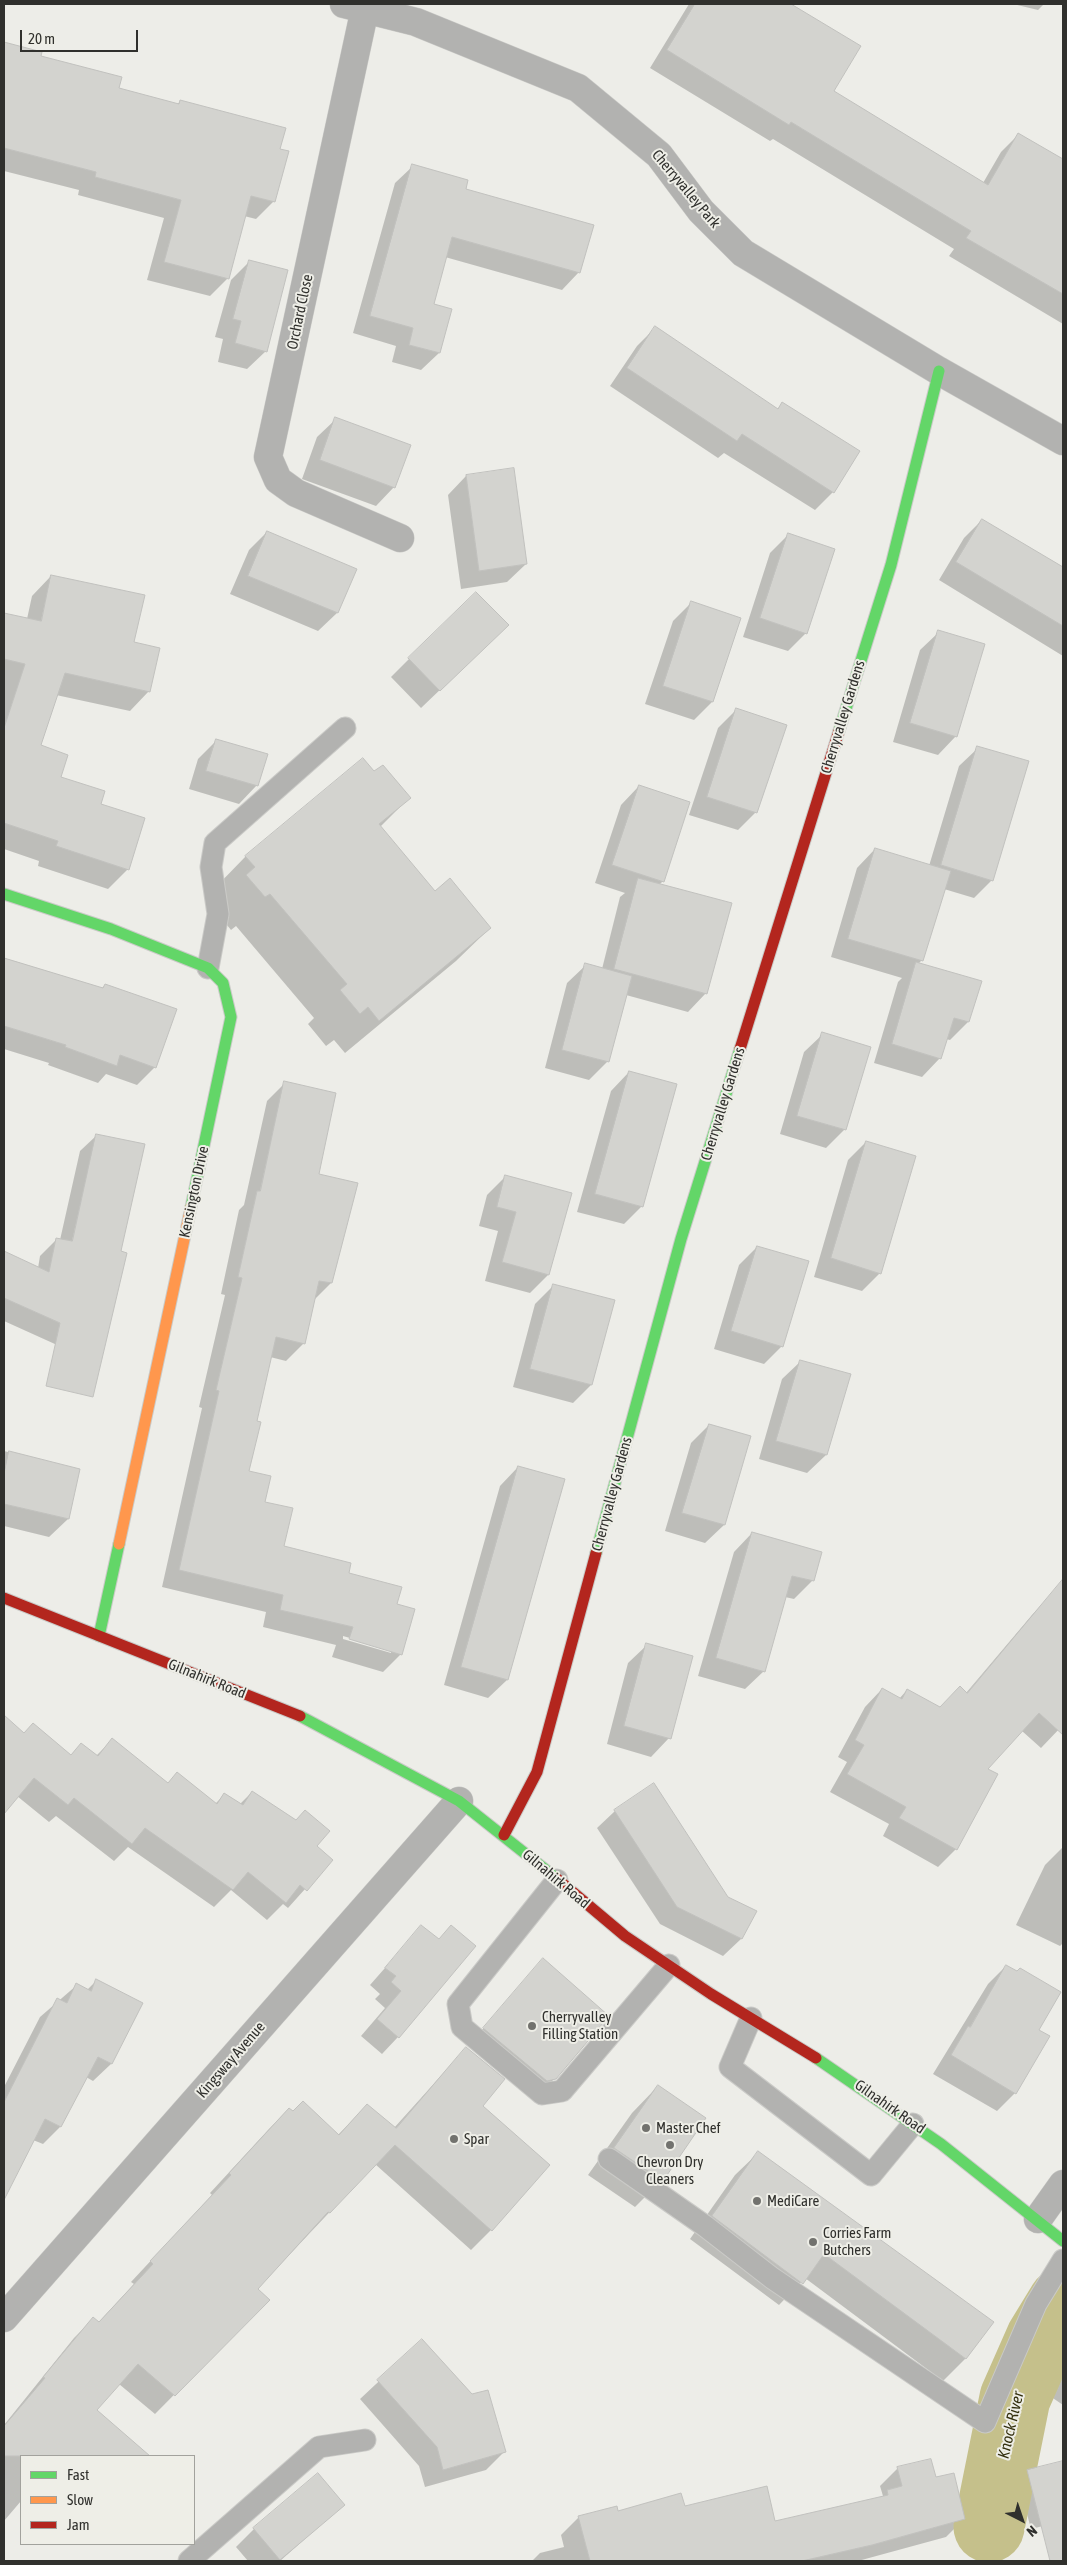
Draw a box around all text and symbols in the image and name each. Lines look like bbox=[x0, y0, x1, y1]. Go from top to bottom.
scale bar bbox=[22, 20, 140, 52]
text: 20 m bbox=[28, 30, 55, 47]
street label: Cherryvalley Park bbox=[648, 146, 724, 232]
street label: Orchard Close bbox=[283, 273, 317, 351]
street label: Cherryvalley Gardens bbox=[817, 658, 869, 776]
street label: Cherryvalley Gardens bbox=[697, 1045, 749, 1163]
street label: Kensington Drive bbox=[176, 1145, 212, 1239]
street label: Cherryvalley Gardens bbox=[588, 1435, 636, 1553]
street label: Gilnahirk Road bbox=[166, 1655, 248, 1703]
street label: Gilnahirk Road bbox=[519, 1846, 593, 1912]
place label: Cherryvalley Filling Station bbox=[542, 2008, 618, 2043]
street label: Kingsway Avenue bbox=[193, 2018, 269, 2102]
marker: Cherryvalley Filling Station bbox=[526, 2020, 538, 2032]
street label: Gilnahirk Road bbox=[851, 2076, 929, 2138]
place label: Master Chef bbox=[656, 2119, 721, 2137]
marker: Master Chef bbox=[640, 2122, 652, 2134]
place label: Spar bbox=[464, 2130, 489, 2148]
marker: Spar bbox=[448, 2133, 460, 2145]
marker: Chevron Dry Cleaners bbox=[664, 2139, 676, 2151]
place label: Chevron Dry Cleaners bbox=[637, 2153, 703, 2188]
place label: MediCare bbox=[767, 2192, 819, 2210]
marker: MediCare bbox=[751, 2195, 763, 2207]
place label: Corries Farm Butchers bbox=[823, 2224, 891, 2259]
marker: Corries Farm Butchers bbox=[807, 2236, 819, 2248]
water label: Knock River bbox=[994, 2390, 1028, 2460]
legend bbox=[20, 2455, 195, 2545]
text: Fast bbox=[67, 2466, 89, 2483]
text: Slow bbox=[67, 2491, 93, 2508]
north arrow bbox=[997, 2495, 1047, 2545]
text: Jam bbox=[67, 2516, 90, 2533]
text: N bbox=[1023, 2523, 1040, 2540]

